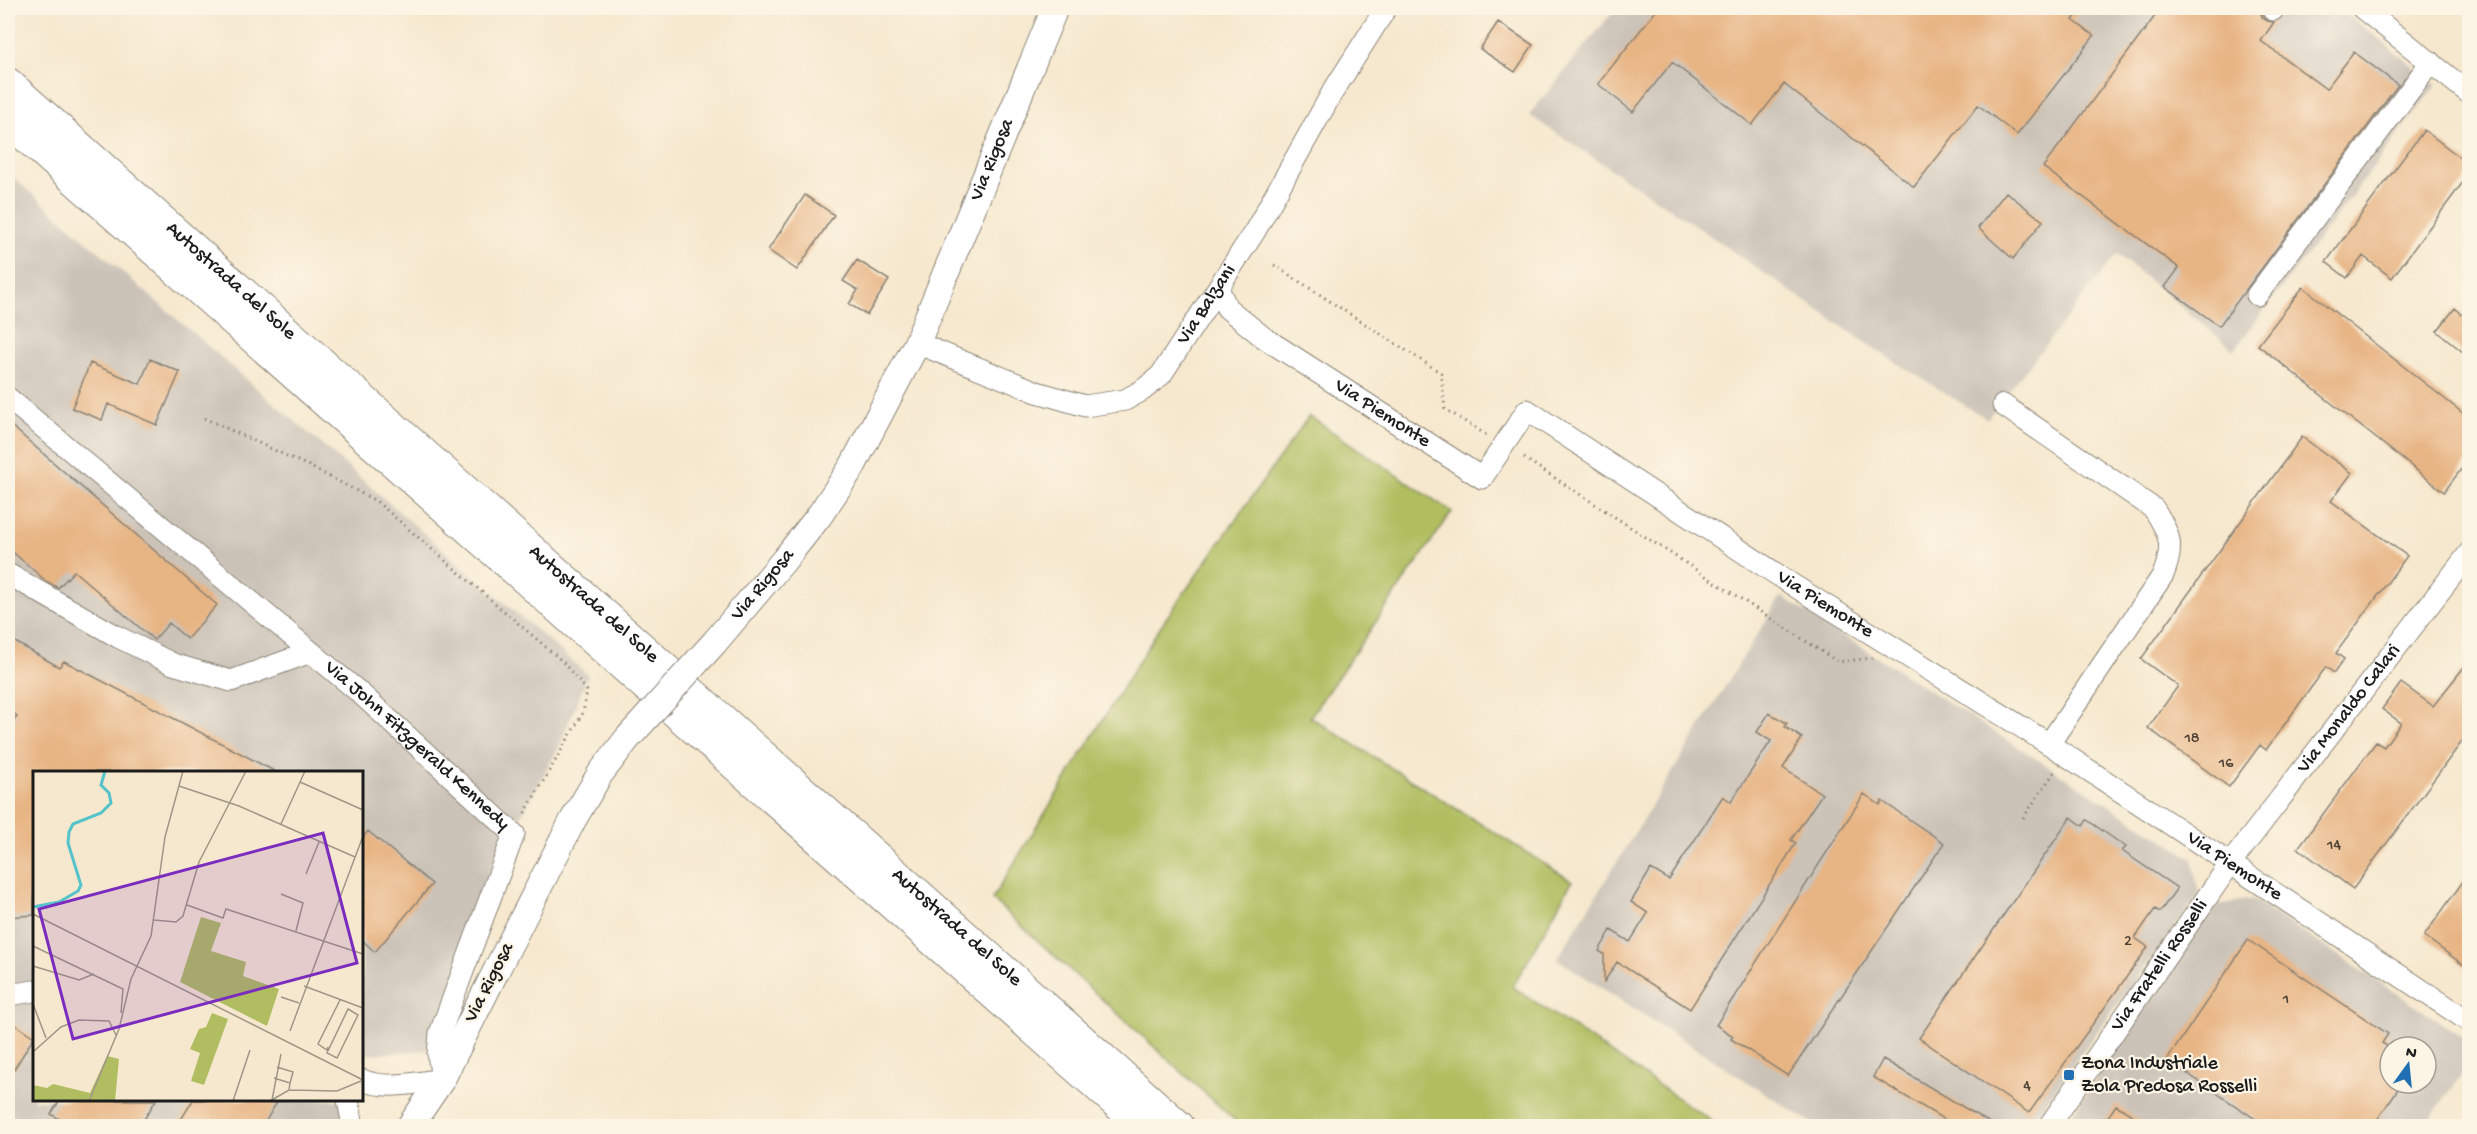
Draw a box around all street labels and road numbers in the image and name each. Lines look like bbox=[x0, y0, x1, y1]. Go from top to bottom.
street label: Via Rigosa bbox=[965, 115, 1020, 205]
street label: Autostrada del Sole bbox=[161, 217, 301, 346]
street label: Via Balzani bbox=[1172, 260, 1241, 350]
street label: Via Piemonte bbox=[1329, 374, 1435, 453]
street label: Autostrada del Sole bbox=[524, 540, 664, 669]
street label: Via Rigosa bbox=[726, 544, 800, 626]
street label: Via Piemonte bbox=[1771, 565, 1878, 644]
street label: Via Monaldo Calari bbox=[2292, 640, 2406, 779]
street label: Via John Fitzgerald Kennedy bbox=[319, 656, 514, 836]
street label: Via Piemonte bbox=[2181, 826, 2287, 907]
street label: Autostrada del Sole bbox=[886, 864, 1027, 992]
street label: Via Fratelli Rosselli bbox=[2106, 895, 2213, 1037]
street label: Via Rigosa bbox=[460, 939, 520, 1028]

